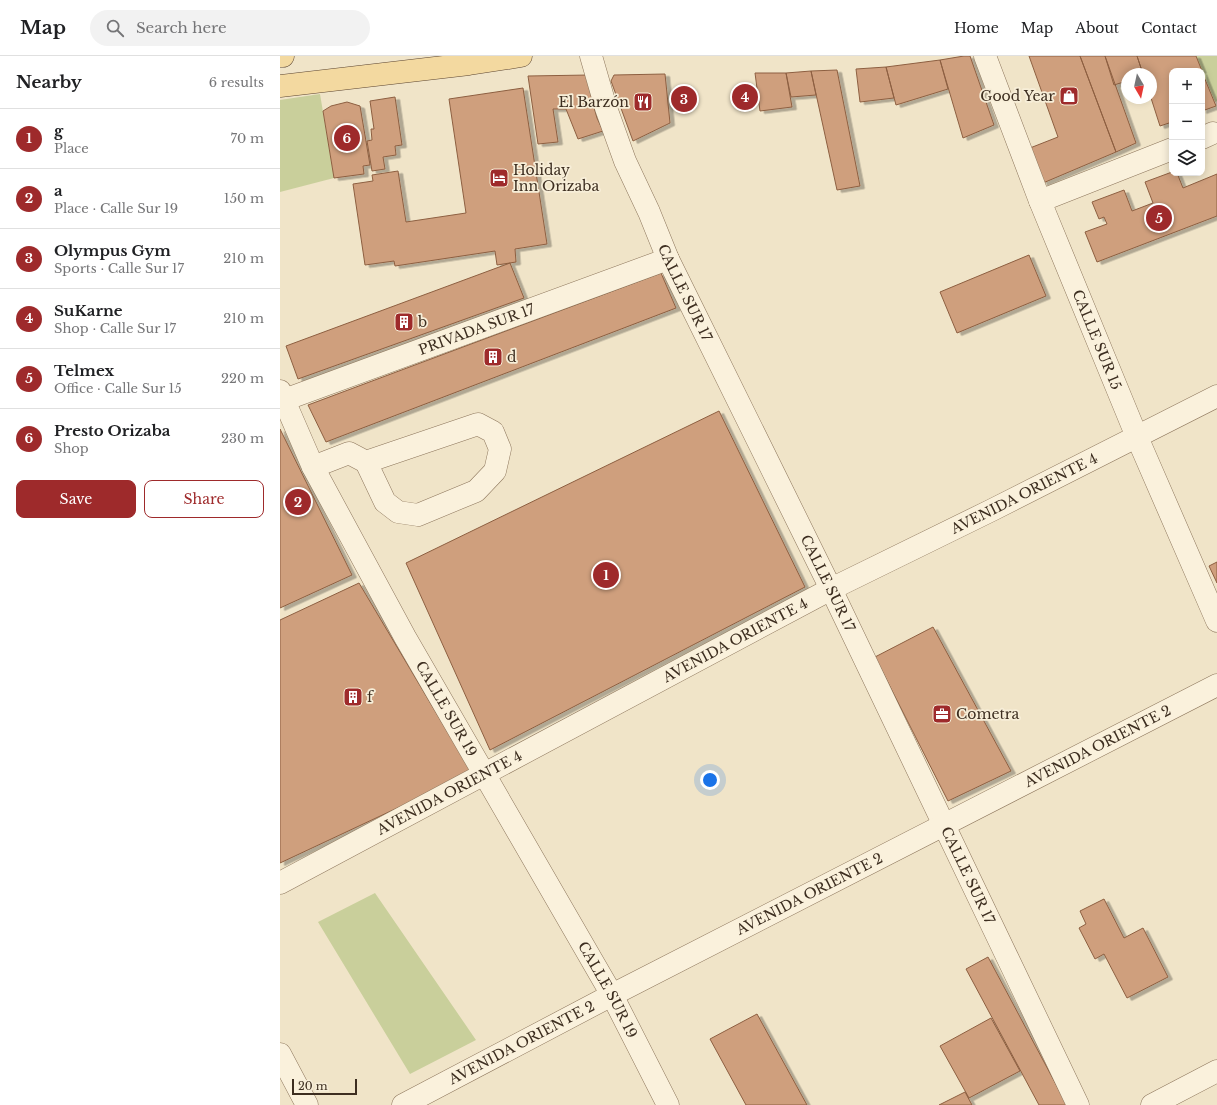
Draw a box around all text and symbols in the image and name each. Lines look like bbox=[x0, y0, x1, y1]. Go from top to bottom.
search box bbox=[90, 10, 370, 46]
text: Map bbox=[20, 16, 66, 39]
icon: search bbox=[104, 17, 126, 39]
text: Search here bbox=[136, 18, 227, 37]
text: Home bbox=[954, 19, 999, 37]
text: Map bbox=[1021, 19, 1053, 37]
text: About bbox=[1075, 19, 1119, 37]
text: Contact bbox=[1141, 19, 1197, 37]
north arrow bbox=[1121, 68, 1157, 104]
map controls bbox=[1169, 68, 1205, 176]
button: + bbox=[1169, 68, 1205, 104]
text: Nearby bbox=[16, 72, 82, 93]
text: 6 results bbox=[209, 74, 264, 91]
pin: 4 bbox=[732, 82, 758, 112]
pin: 3 bbox=[671, 84, 697, 114]
shop icon: Good Year bbox=[1058, 85, 1080, 107]
place label: Good Year bbox=[980, 87, 1055, 105]
restaurant icon: El Barzón bbox=[632, 91, 654, 113]
place label: El Barzón bbox=[558, 93, 629, 111]
button: − bbox=[1169, 104, 1205, 140]
text: g bbox=[54, 121, 63, 140]
pin: 6 bbox=[334, 123, 360, 153]
text: 1 bbox=[26, 130, 32, 147]
text: 70 m bbox=[231, 130, 264, 147]
text: Place bbox=[54, 140, 89, 157]
button: layers bbox=[1169, 140, 1205, 176]
place label: Holiday Inn Orizaba bbox=[513, 161, 600, 195]
hotel icon: Holiday Inn Orizaba bbox=[488, 167, 510, 189]
text: a bbox=[54, 181, 63, 200]
text: 2 bbox=[25, 190, 33, 207]
text: 150 m bbox=[224, 190, 264, 207]
text: Place · Calle Sur 19 bbox=[54, 200, 178, 217]
pin: 5 bbox=[1146, 203, 1172, 233]
text: Olympus Gym bbox=[54, 241, 171, 260]
street label: CALLE SUR 17 bbox=[654, 241, 716, 345]
text: 3 bbox=[25, 250, 33, 267]
text: 210 m bbox=[223, 250, 264, 267]
text: Sports · Calle Sur 17 bbox=[54, 260, 184, 277]
street label: CALLE SUR 15 bbox=[1068, 287, 1126, 392]
street label: PRIVADA SUR 17 bbox=[416, 299, 538, 359]
text: SuKarne bbox=[54, 301, 123, 320]
text: 4 bbox=[25, 310, 33, 327]
text: 210 m bbox=[223, 310, 264, 327]
building icon: b bbox=[393, 311, 415, 333]
place label: b bbox=[417, 313, 427, 331]
text: Shop · Calle Sur 17 bbox=[54, 320, 176, 337]
building icon: d bbox=[482, 346, 504, 368]
place label: d bbox=[507, 348, 517, 366]
text: Telmex bbox=[54, 361, 114, 380]
text: 5 bbox=[25, 370, 33, 387]
text: 220 m bbox=[221, 370, 264, 387]
text: Office · Calle Sur 15 bbox=[54, 380, 182, 397]
text: Presto Orizaba bbox=[54, 421, 170, 440]
text: 6 bbox=[25, 430, 33, 447]
text: 230 m bbox=[221, 430, 264, 447]
text: Shop bbox=[54, 440, 89, 457]
street label: AVENIDA ORIENTE 4 bbox=[947, 449, 1101, 538]
button: Save bbox=[16, 480, 136, 518]
button: Share bbox=[144, 480, 264, 518]
pin: 2 bbox=[285, 487, 311, 517]
street label: CALLE SUR 17 bbox=[797, 532, 860, 635]
pin: 1 bbox=[593, 560, 619, 590]
street label: AVENIDA ORIENTE 4 bbox=[659, 594, 811, 687]
street label: CALLE SUR 19 bbox=[412, 658, 481, 760]
building icon: f bbox=[342, 686, 364, 708]
place label: f bbox=[367, 688, 375, 706]
street label: AVENIDA ORIENTE 2 bbox=[1020, 701, 1174, 792]
office icon: Cometra bbox=[931, 703, 953, 725]
place label: Cometra bbox=[956, 705, 1019, 723]
street label: AVENIDA ORIENTE 4 bbox=[373, 747, 525, 839]
your location bbox=[700, 770, 720, 790]
street label: CALLE SUR 17 bbox=[937, 824, 999, 928]
street label: AVENIDA ORIENTE 2 bbox=[732, 849, 886, 939]
street label: CALLE SUR 19 bbox=[574, 938, 641, 1041]
street label: AVENIDA ORIENTE 2 bbox=[445, 997, 598, 1089]
scale bar bbox=[292, 1077, 357, 1096]
text: 20 m bbox=[298, 1079, 328, 1093]

